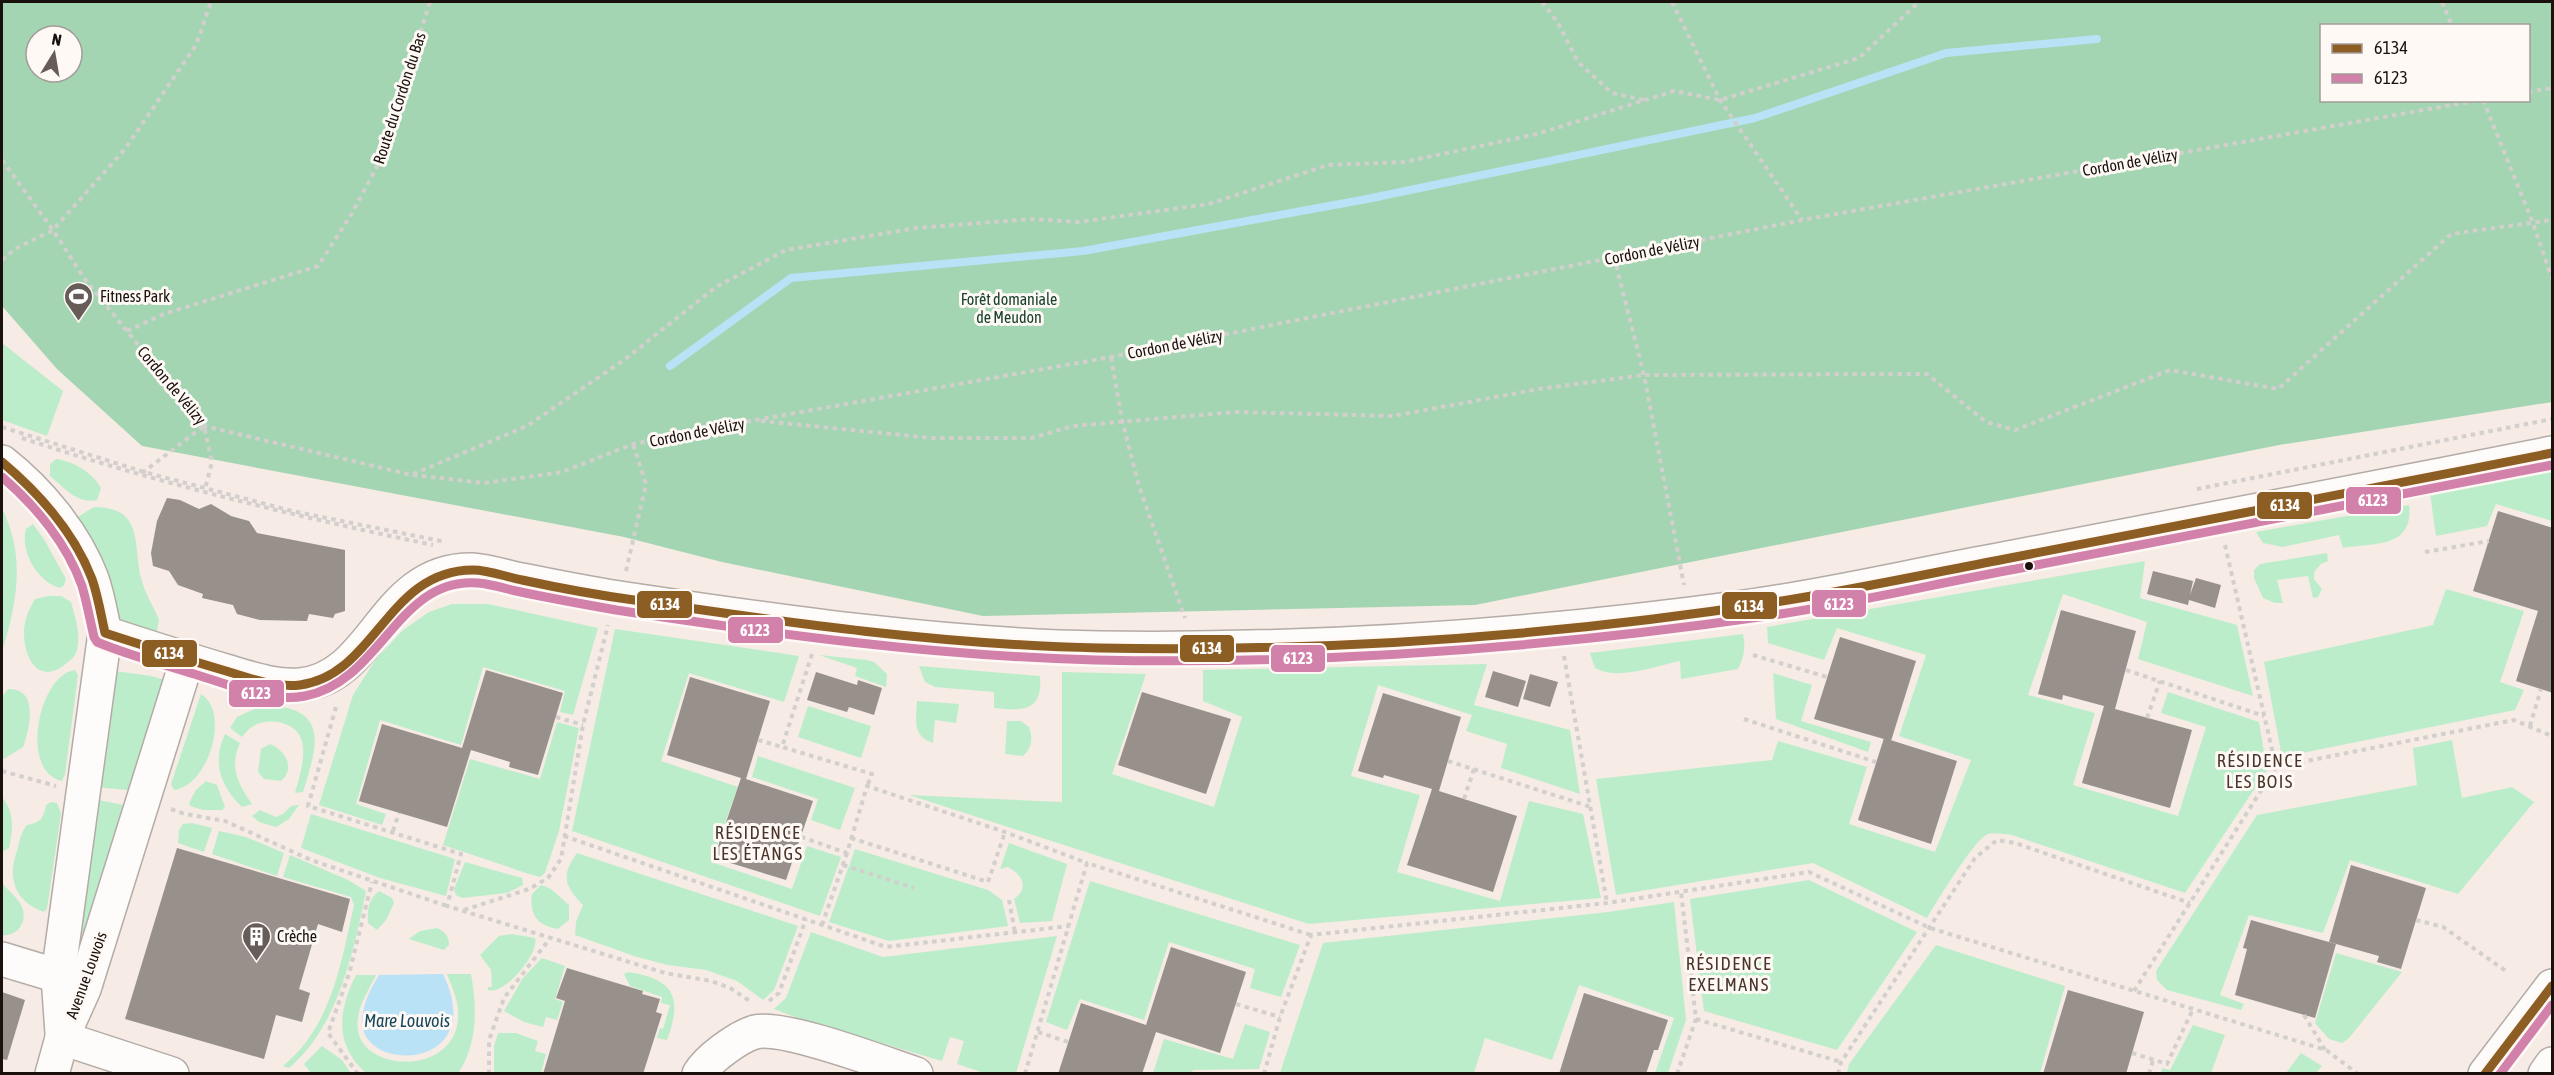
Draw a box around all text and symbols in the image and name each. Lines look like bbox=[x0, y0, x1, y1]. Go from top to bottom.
north arrow bbox=[24, 24, 84, 84]
legend bbox=[2320, 24, 2530, 102]
text: N bbox=[51, 30, 63, 49]
street label: Route du Cordon du Bas bbox=[369, 30, 429, 166]
text: 6134 bbox=[2374, 37, 2408, 58]
text: 6123 bbox=[2374, 67, 2408, 88]
street label: Cordon de Vélizy bbox=[2081, 145, 2180, 180]
street label: Cordon de Vélizy bbox=[1603, 232, 1702, 269]
sports icon: Fitness Park bbox=[63, 280, 95, 322]
place label: Fitness Park bbox=[100, 287, 170, 305]
park label: Forêt domaniale de Meudon bbox=[961, 290, 1057, 326]
street label: Cordon de Vélizy bbox=[1126, 326, 1225, 363]
street label: Cordon de Vélizy bbox=[133, 342, 210, 429]
street label: Cordon de Vélizy bbox=[648, 414, 747, 451]
line badge: 6123 bbox=[2345, 486, 2402, 515]
line badge: 6134 bbox=[2256, 491, 2313, 520]
text: 6123 bbox=[2358, 491, 2388, 509]
text: 6134 bbox=[2270, 496, 2301, 514]
unlabelled marker bbox=[2023, 560, 2035, 572]
line badge: 6123 bbox=[1811, 589, 1867, 618]
line badge: 6134 bbox=[636, 590, 693, 619]
line badge: 6134 bbox=[1721, 591, 1778, 620]
text: 6134 bbox=[650, 595, 681, 613]
text: 6123 bbox=[1824, 595, 1854, 613]
text: 6134 bbox=[1734, 597, 1765, 615]
line badge: 6123 bbox=[727, 616, 784, 644]
text: 6123 bbox=[740, 621, 770, 639]
line badge: 6134 bbox=[1179, 634, 1235, 663]
line badge: 6134 bbox=[141, 639, 198, 668]
text: 6134 bbox=[1192, 639, 1223, 657]
text: 6134 bbox=[154, 644, 185, 662]
line badge: 6123 bbox=[1270, 644, 1326, 673]
text: 6123 bbox=[1283, 649, 1313, 667]
line badge: 6123 bbox=[228, 679, 285, 708]
text: 6123 bbox=[241, 684, 271, 702]
district label: RÉSIDENCE LES BOIS bbox=[2217, 750, 2303, 792]
district label: RÉSIDENCE LES ÉTANGS bbox=[712, 822, 804, 864]
building icon: Crèche bbox=[240, 920, 272, 962]
place label: Crèche bbox=[277, 927, 317, 945]
street label: Avenue Louvois bbox=[62, 929, 110, 1021]
district label: RÉSIDENCE EXELMANS bbox=[1686, 953, 1772, 995]
water label: Mare Louvois bbox=[364, 1010, 450, 1031]

